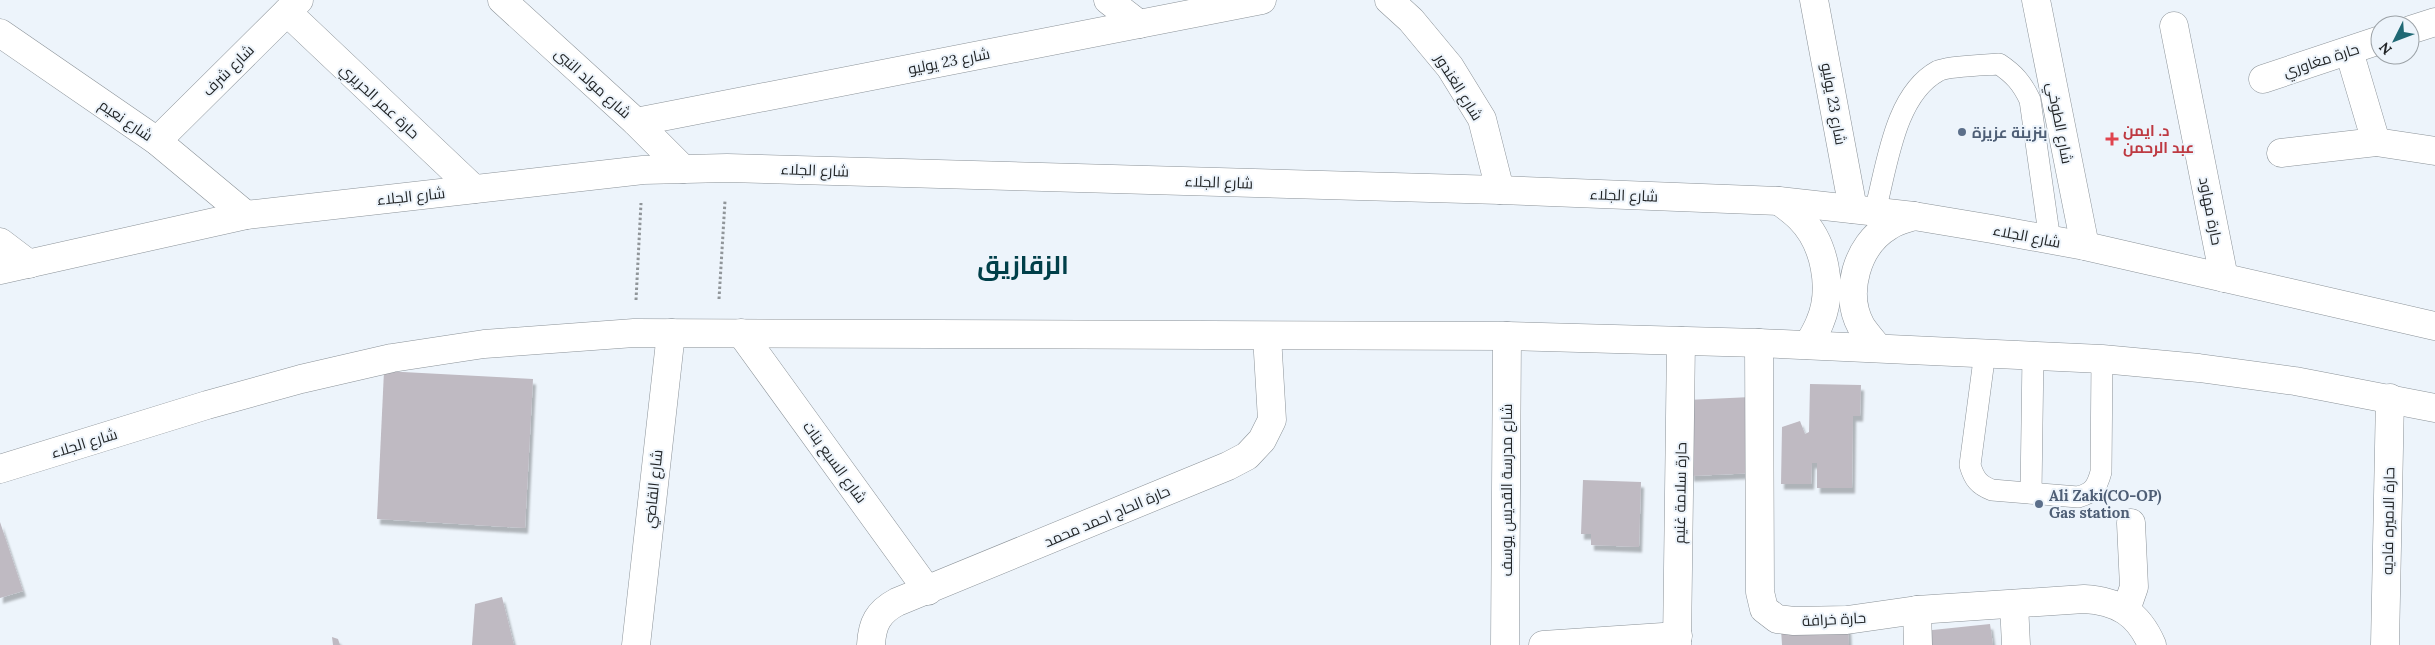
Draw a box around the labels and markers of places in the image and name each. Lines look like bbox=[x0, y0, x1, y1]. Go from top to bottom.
place label: د. ايمن عبد الرحمن bbox=[2123, 121, 2194, 157]
place label: بنزينة عزيزة bbox=[1972, 123, 2047, 142]
marker: بنزينة عزيزة bbox=[1956, 126, 1968, 138]
marker: د. ايمن عبد الرحمن bbox=[2105, 132, 2119, 146]
place label: Ali Zaki(CO-OP) Gas station bbox=[2049, 486, 2162, 522]
marker: Ali Zaki(CO-OP) Gas station bbox=[2033, 498, 2045, 510]

